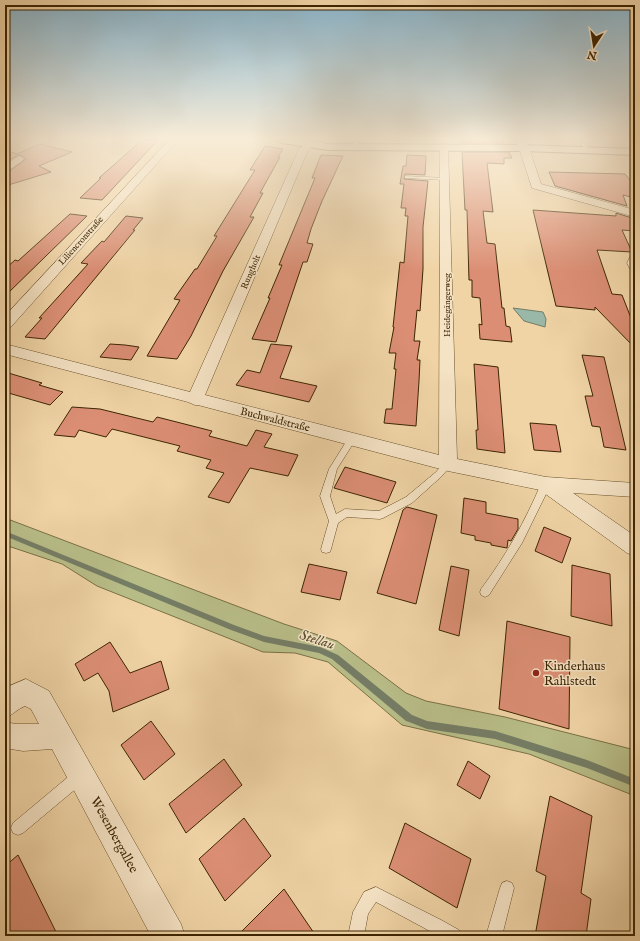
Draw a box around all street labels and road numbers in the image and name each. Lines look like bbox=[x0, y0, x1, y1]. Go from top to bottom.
street label: Liliencronstraße bbox=[56, 214, 106, 268]
street label: Rungholt bbox=[239, 253, 263, 291]
street label: Heidegängerweg bbox=[442, 273, 453, 337]
street label: Buchwaldstraße bbox=[239, 405, 311, 435]
street label: Wesenbergallee bbox=[86, 794, 142, 876]

